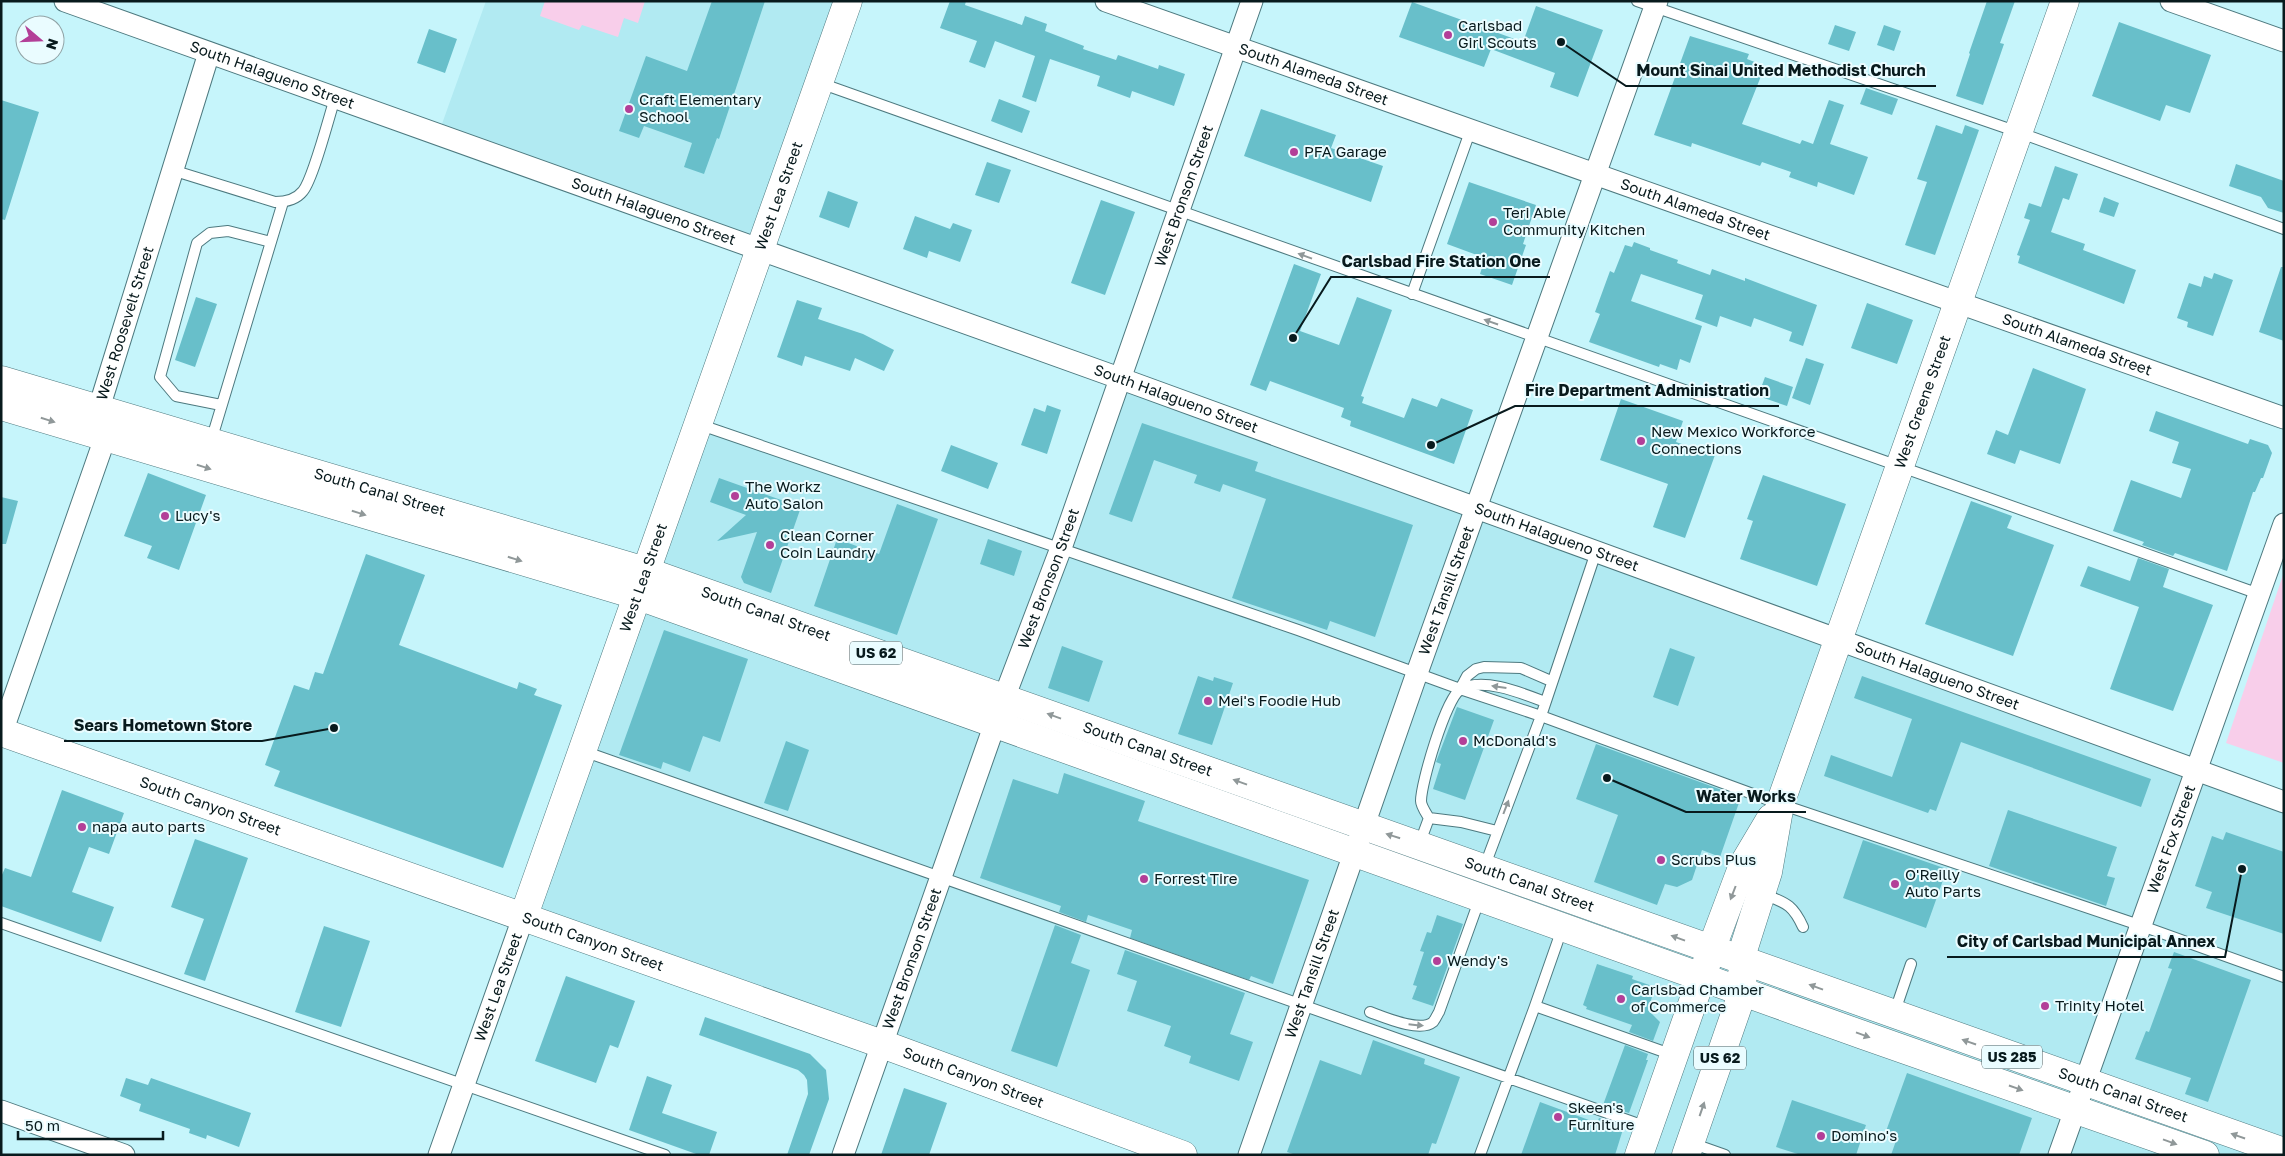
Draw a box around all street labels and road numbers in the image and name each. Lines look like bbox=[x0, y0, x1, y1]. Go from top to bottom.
street label: South Halagueno Street bbox=[188, 36, 357, 112]
street label: South Alameda Street bbox=[1236, 39, 1391, 108]
street label: West Bronson Street bbox=[1150, 122, 1216, 269]
street label: West Lea Street bbox=[750, 139, 805, 252]
street label: South Halagueno Street bbox=[569, 173, 738, 248]
street label: South Alameda Street bbox=[1618, 174, 1773, 243]
street label: West Roosevelt Street bbox=[92, 244, 157, 402]
street label: South Alameda Street bbox=[2000, 309, 2155, 379]
street label: West Greene Street bbox=[1890, 333, 1954, 471]
street label: South Halagueno Street bbox=[1092, 360, 1261, 436]
street label: South Canal Street bbox=[312, 463, 448, 519]
street label: South Halagueno Street bbox=[1472, 498, 1641, 574]
street label: West Bronson Street bbox=[1014, 506, 1082, 651]
street label: West Lea Street bbox=[615, 521, 670, 634]
street label: West Tansill Street bbox=[1414, 523, 1477, 657]
street label: South Canal Street bbox=[699, 582, 833, 644]
street label: South Halagueno Street bbox=[1853, 637, 2022, 713]
road number: US 62 bbox=[850, 641, 902, 664]
street label: South Canal Street bbox=[1081, 717, 1215, 779]
street label: South Canyon Street bbox=[137, 772, 284, 839]
street label: West Fox Street bbox=[2143, 782, 2198, 896]
street label: South Canal Street bbox=[1463, 852, 1597, 915]
street label: West Bronson Street bbox=[878, 885, 944, 1032]
street label: West Tansill Street bbox=[1280, 906, 1342, 1040]
street label: South Canyon Street bbox=[520, 907, 667, 974]
street label: West Lea Street bbox=[470, 930, 525, 1044]
street label: South Canyon Street bbox=[901, 1043, 1047, 1111]
road number: US 62 bbox=[1694, 1046, 1746, 1070]
road number: US 285 bbox=[1982, 1046, 2042, 1068]
street label: South Canal Street bbox=[2056, 1063, 2191, 1125]

